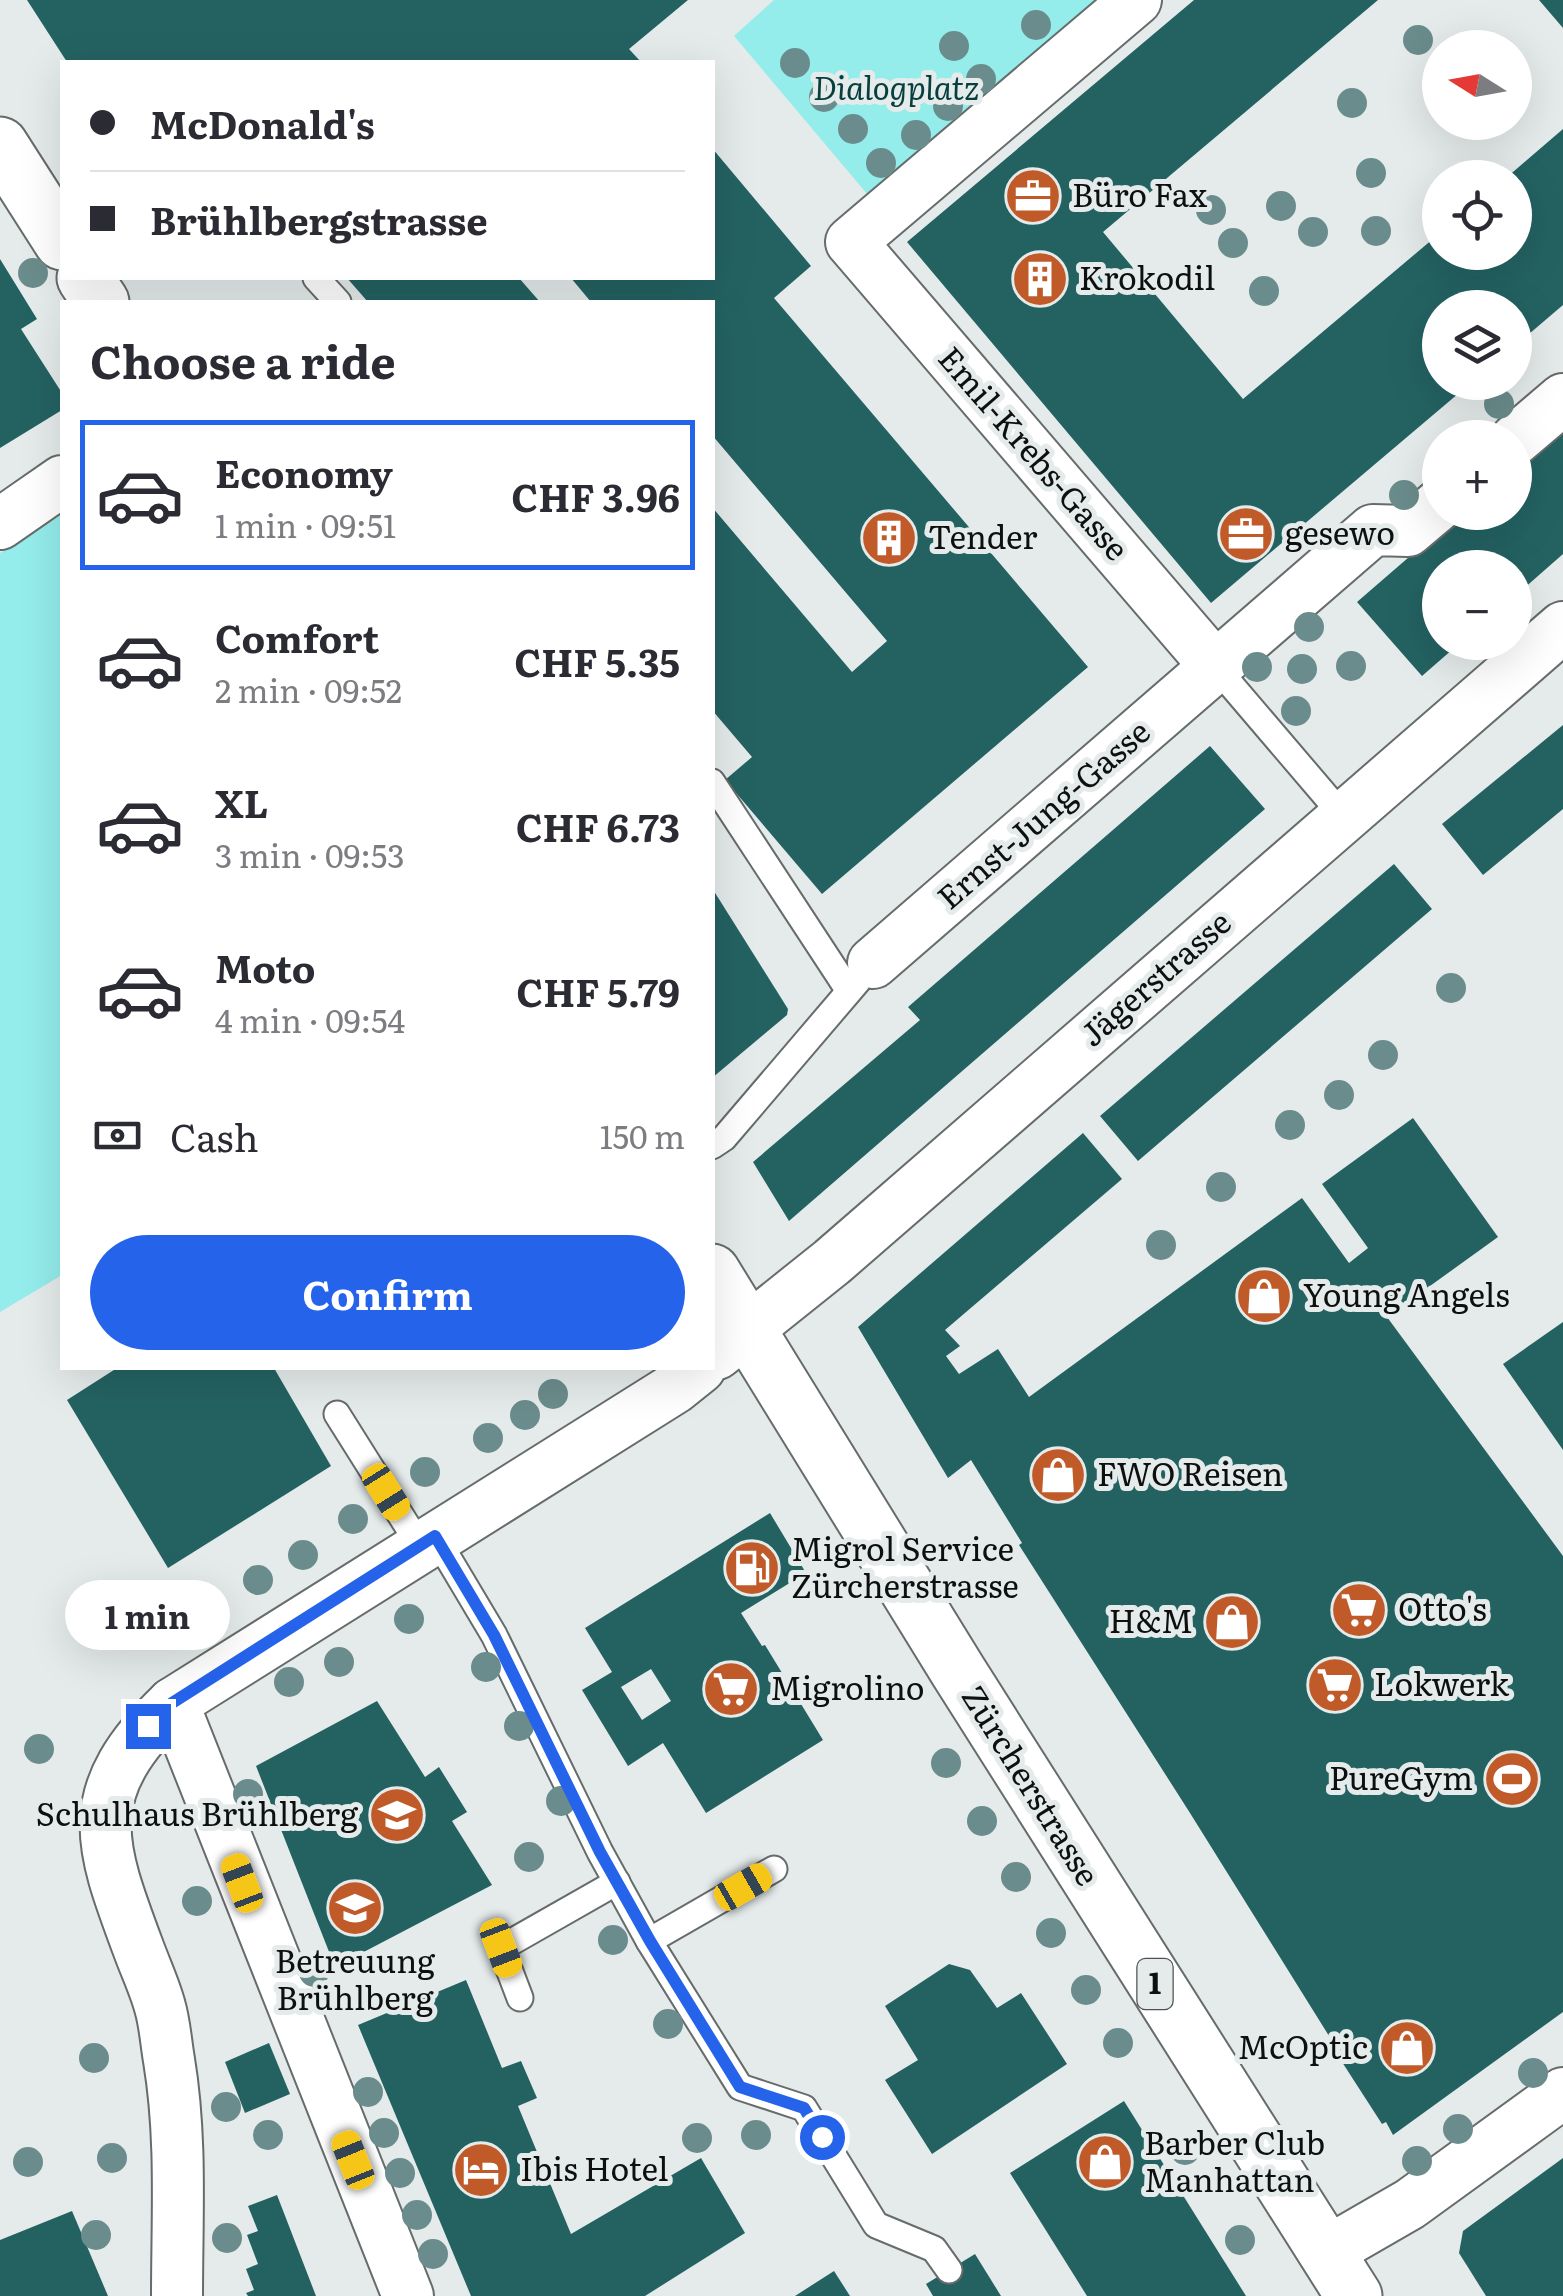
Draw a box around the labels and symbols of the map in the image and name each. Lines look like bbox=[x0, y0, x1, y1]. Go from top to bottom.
north arrow bbox=[1422, 30, 1532, 140]
park label: Dialogplatz bbox=[813, 62, 979, 110]
office icon: Büro Fax bbox=[1003, 166, 1063, 226]
place label: Büro Fax bbox=[1072, 169, 1208, 217]
building icon: Krokodil bbox=[1010, 249, 1070, 309]
place label: Krokodil bbox=[1079, 252, 1215, 300]
street label: Emil-Krebs-Gasse bbox=[929, 334, 1142, 570]
office icon: gesewo bbox=[1216, 504, 1276, 564]
place label: gesewo bbox=[1285, 507, 1395, 555]
building icon: Tender bbox=[859, 508, 919, 568]
place label: Tender bbox=[928, 511, 1037, 559]
street label: Ernst-Jung-Gasse bbox=[925, 707, 1159, 919]
street label: Jägerstrasse bbox=[1068, 897, 1240, 1056]
shop icon: Young Angels bbox=[1234, 1266, 1294, 1326]
place label: Young Angels bbox=[1303, 1269, 1510, 1317]
shop icon: FWO Reisen bbox=[1028, 1445, 1088, 1505]
place label: FWO Reisen bbox=[1097, 1448, 1283, 1496]
car bbox=[357, 1459, 415, 1525]
place label: Migrol Service Zürcherstrasse bbox=[791, 1523, 1019, 1608]
fuel station icon: Migrol Service Zürcherstrasse bbox=[722, 1538, 782, 1598]
supermarket icon: Otto's bbox=[1329, 1580, 1389, 1640]
callout: 1 min bbox=[66, 1581, 230, 1651]
place label: Otto's bbox=[1398, 1583, 1487, 1631]
shop icon: H&M bbox=[1202, 1592, 1262, 1652]
place label: H&M bbox=[1109, 1595, 1193, 1643]
supermarket icon: Lokwerk bbox=[1305, 1655, 1365, 1715]
place label: Lokwerk bbox=[1374, 1658, 1509, 1706]
supermarket icon: Migrolino bbox=[701, 1659, 761, 1719]
place label: Migrolino bbox=[770, 1662, 925, 1710]
street label: Zürcherstrasse bbox=[952, 1675, 1113, 1894]
route end bbox=[126, 1704, 171, 1749]
sports icon: PureGym bbox=[1482, 1749, 1542, 1809]
place label: PureGym bbox=[1329, 1752, 1473, 1800]
school or university icon: Schulhaus Brühlberg bbox=[367, 1785, 427, 1845]
place label: Schulhaus Brühlberg bbox=[36, 1788, 358, 1836]
car bbox=[217, 1850, 267, 1916]
car bbox=[710, 1859, 776, 1915]
school or university icon: Betreuung Brühlberg bbox=[325, 1878, 385, 1938]
car bbox=[476, 1915, 526, 1981]
place label: Betreuung Brühlberg bbox=[275, 1935, 435, 2020]
road number: 1 bbox=[1138, 1959, 1172, 2009]
shop icon: McOptic bbox=[1377, 2018, 1437, 2078]
place label: McOptic bbox=[1237, 2021, 1368, 2069]
route start bbox=[800, 2115, 845, 2160]
place label: Barber Club Manhattan bbox=[1144, 2117, 1325, 2202]
car bbox=[328, 2127, 378, 2193]
shop icon: Barber Club Manhattan bbox=[1075, 2132, 1135, 2192]
hotel icon: Ibis Hotel bbox=[451, 2140, 511, 2200]
place label: Ibis Hotel bbox=[520, 2143, 668, 2191]

